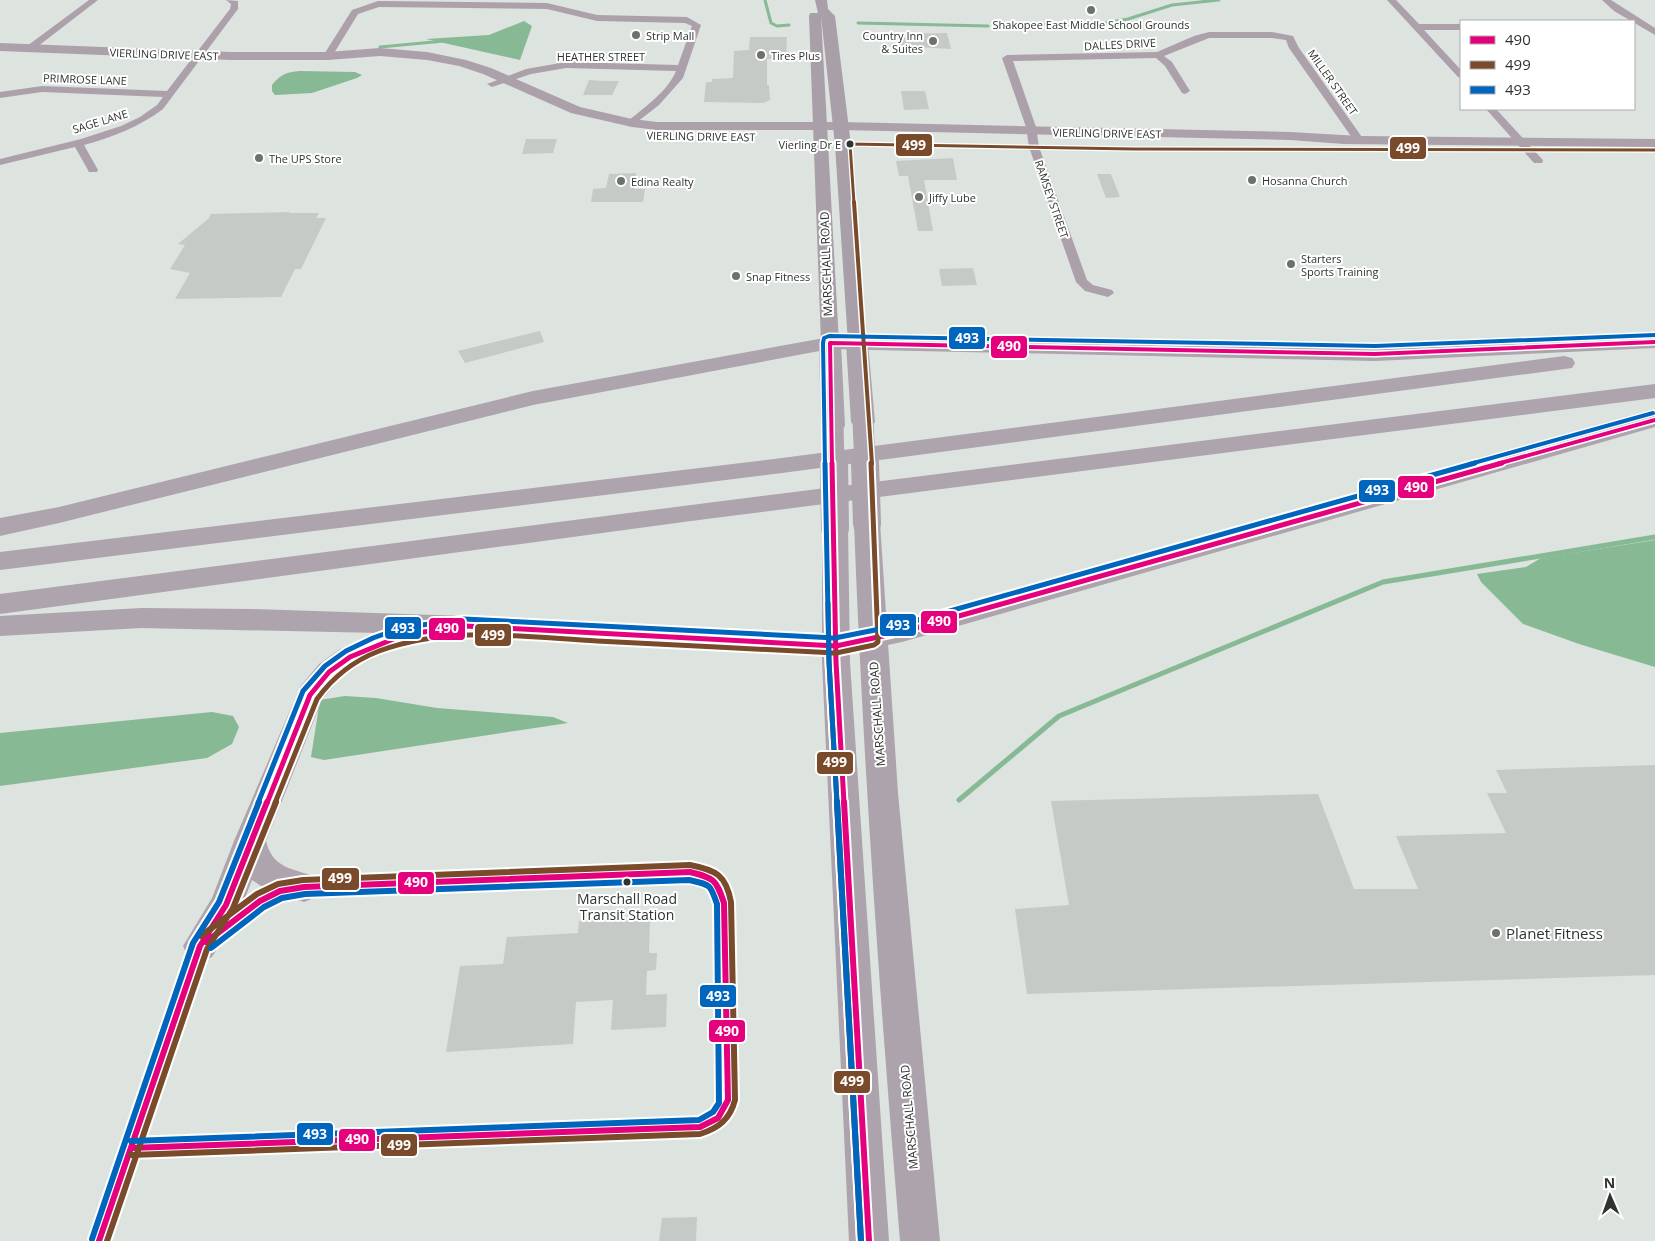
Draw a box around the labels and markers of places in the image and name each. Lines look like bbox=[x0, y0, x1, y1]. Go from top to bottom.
marker: Shakopee East Middle School Grounds bbox=[1085, 4, 1097, 16]
place label: Shakopee East Middle School Grounds bbox=[993, 17, 1189, 32]
place label: Strip Mall bbox=[646, 28, 694, 43]
place label: Country Inn & Suites bbox=[863, 28, 923, 56]
marker: Strip Mall bbox=[630, 29, 642, 41]
marker: Country Inn & Suites bbox=[927, 35, 939, 47]
place label: Tires Plus bbox=[771, 48, 820, 63]
marker: Tires Plus bbox=[755, 49, 767, 61]
place label: Vierling Dr E bbox=[778, 137, 841, 152]
marker: Vierling Dr E bbox=[845, 139, 855, 149]
place label: The UPS Store bbox=[269, 151, 342, 166]
marker: The UPS Store bbox=[253, 152, 265, 164]
place label: Hosanna Church bbox=[1262, 173, 1347, 188]
place label: Edina Realty bbox=[631, 174, 694, 189]
marker: Hosanna Church bbox=[1246, 174, 1258, 186]
marker: Edina Realty bbox=[615, 175, 627, 187]
place label: Jiffy Lube bbox=[928, 190, 976, 205]
marker: Jiffy Lube bbox=[913, 191, 925, 203]
place label: Starters Sports Training bbox=[1301, 251, 1379, 279]
marker: Starters Sports Training bbox=[1285, 258, 1297, 270]
place label: Snap Fitness bbox=[746, 269, 810, 284]
marker: Snap Fitness bbox=[730, 270, 742, 282]
marker: Marschall Road Transit Station bbox=[622, 877, 632, 887]
place label: Marschall Road Transit Station bbox=[577, 889, 677, 924]
place label: Planet Fitness bbox=[1506, 923, 1603, 943]
marker: Planet Fitness bbox=[1490, 927, 1502, 939]

